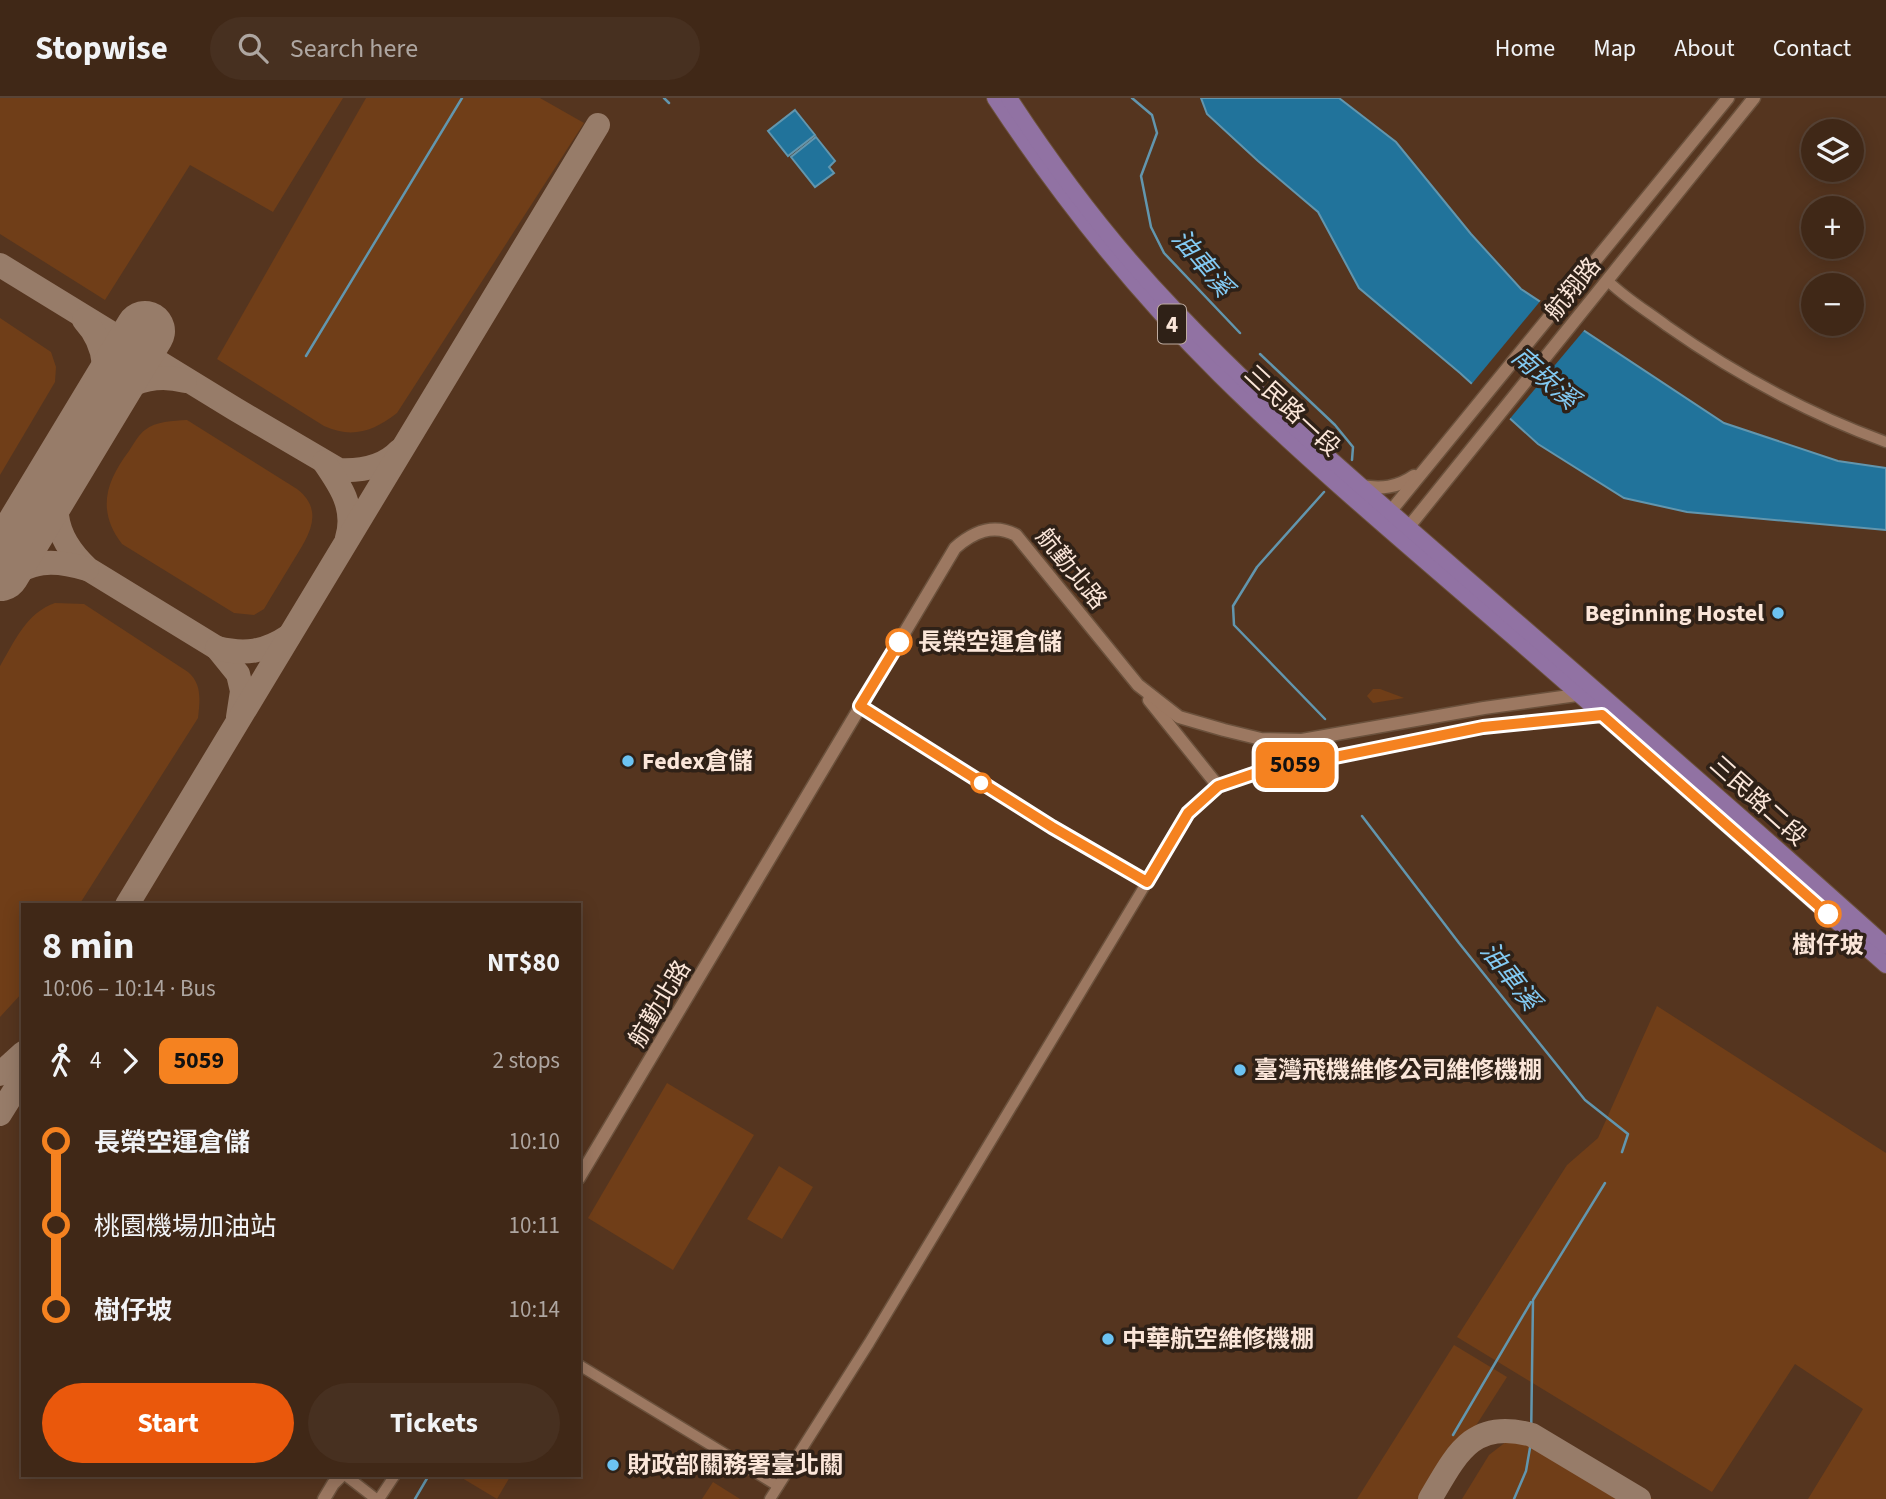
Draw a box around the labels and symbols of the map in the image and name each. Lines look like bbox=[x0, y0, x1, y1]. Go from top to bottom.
water label: 油車溪 bbox=[1163, 221, 1244, 308]
street label: 航翔路 bbox=[1537, 250, 1609, 328]
road number: 4 bbox=[1158, 304, 1186, 344]
water label: 南崁溪 bbox=[1503, 338, 1590, 420]
street label: 三民路一段 bbox=[1236, 357, 1348, 465]
street label: 航勤北路 bbox=[1027, 521, 1115, 617]
place label: Beginning Hostel bbox=[1585, 596, 1764, 631]
marker: Beginning Hostel bbox=[1770, 605, 1786, 621]
place label: 長榮空運倉儲 bbox=[918, 625, 1062, 660]
marker: 長榮空運倉儲 bbox=[886, 629, 912, 655]
line badge: 5059 bbox=[1246, 742, 1344, 788]
place label: Fedex倉儲 bbox=[642, 744, 753, 779]
street label: 三民路二段 bbox=[1702, 748, 1814, 854]
marker: Fedex倉儲 bbox=[620, 753, 636, 769]
unlabelled marker bbox=[971, 773, 991, 793]
marker: 樹仔坡 bbox=[1815, 901, 1841, 927]
place label: 樹仔坡 bbox=[1792, 928, 1864, 963]
water label: 油車溪 bbox=[1471, 934, 1551, 1021]
street label: 航勤北路 bbox=[620, 954, 700, 1054]
place label: 臺灣飛機維修公司維修機棚 bbox=[1254, 1053, 1542, 1088]
marker: 臺灣飛機維修公司維修機棚 bbox=[1232, 1062, 1248, 1078]
place label: 中華航空維修機棚 bbox=[1122, 1322, 1314, 1357]
marker: 中華航空維修機棚 bbox=[1100, 1331, 1116, 1347]
place label: 財政部關務署臺北關 bbox=[627, 1448, 843, 1483]
marker: 財政部關務署臺北關 bbox=[605, 1457, 621, 1473]

